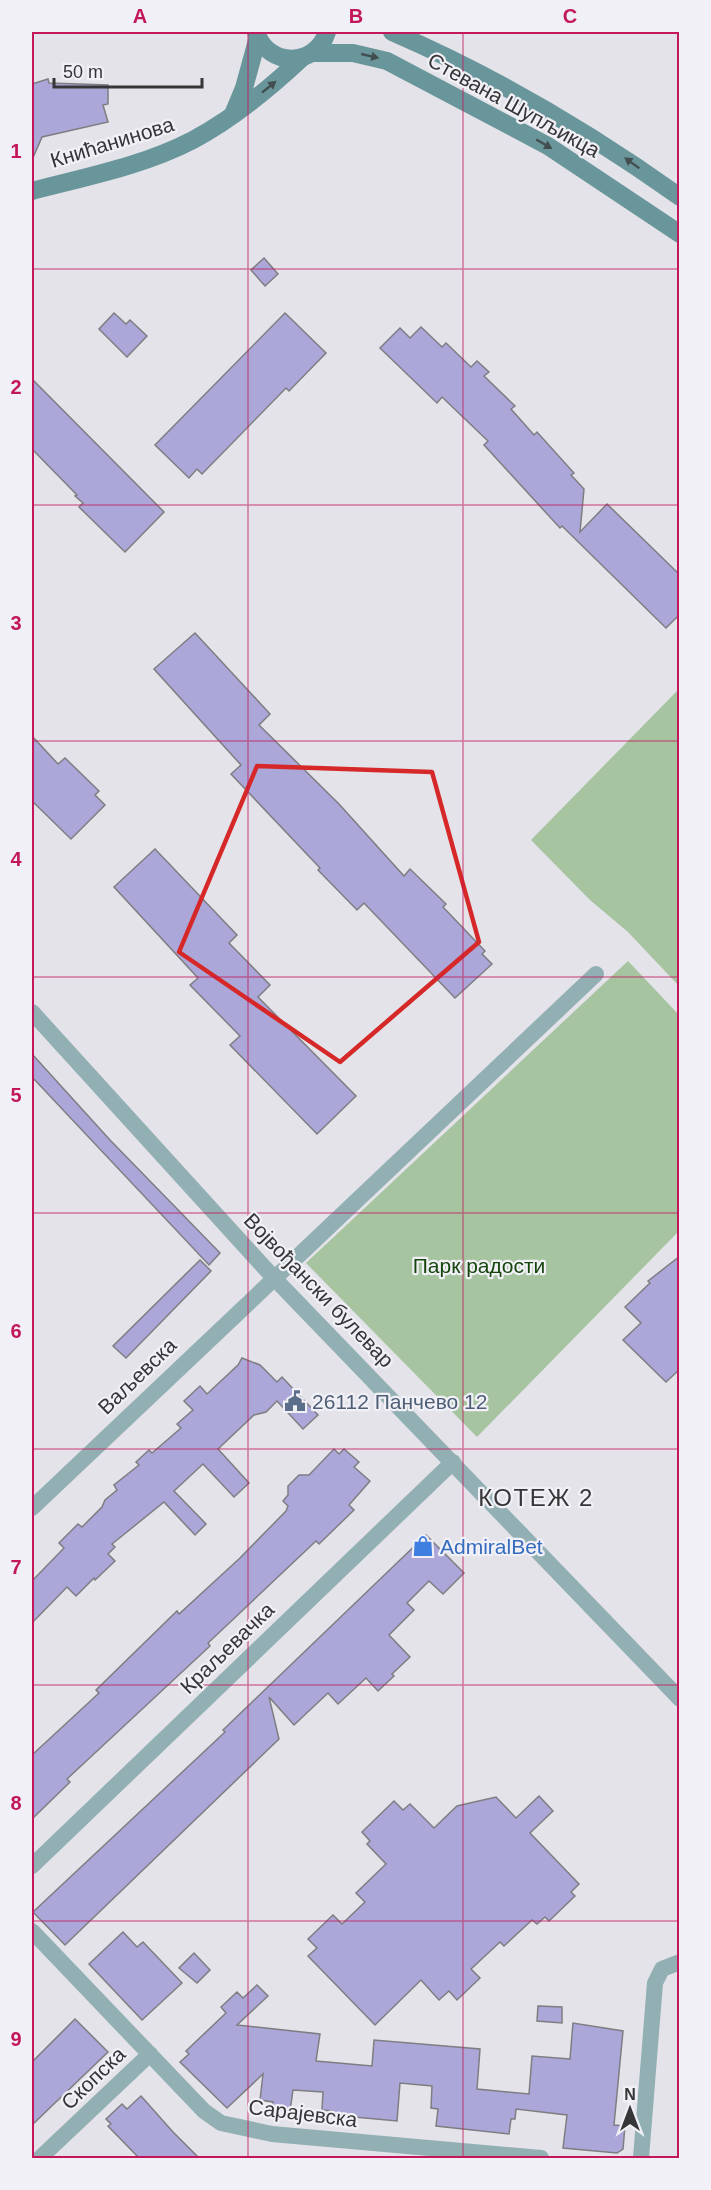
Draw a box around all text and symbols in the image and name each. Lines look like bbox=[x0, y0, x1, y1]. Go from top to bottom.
text: A bbox=[133, 5, 147, 27]
text: B bbox=[349, 5, 363, 27]
text: C bbox=[563, 5, 577, 27]
street label: Стевана Шупљикца bbox=[424, 48, 604, 162]
scale bar bbox=[54, 51, 202, 89]
one-way arrow bbox=[361, 52, 379, 62]
text: 50 m bbox=[63, 62, 103, 82]
one-way arrow bbox=[262, 81, 277, 94]
street label: Книћанинова bbox=[47, 112, 177, 172]
one-way arrow bbox=[536, 138, 552, 149]
text: 1 bbox=[10, 140, 22, 162]
one-way arrow bbox=[625, 157, 641, 169]
text: 2 bbox=[10, 376, 22, 398]
text: 3 bbox=[10, 612, 22, 634]
text: 4 bbox=[10, 848, 22, 870]
text: 5 bbox=[10, 1084, 22, 1106]
street label: Војвођански булевар bbox=[240, 1208, 398, 1372]
park label: Парк радости bbox=[413, 1254, 545, 1277]
text: 6 bbox=[10, 1320, 22, 1342]
street label: Ваљевска bbox=[93, 1333, 181, 1419]
public building icon: 26112 Панчево 12 bbox=[283, 1389, 307, 1413]
place label: 26112 Панчево 12 bbox=[312, 1390, 487, 1413]
district label: КОТЕЖ 2 bbox=[478, 1484, 594, 1511]
shop icon: AdmiralBet bbox=[411, 1534, 435, 1558]
place label: AdmiralBet bbox=[440, 1535, 543, 1558]
text: 7 bbox=[10, 1556, 22, 1578]
street label: Краљевачка bbox=[176, 1598, 279, 1698]
text: 8 bbox=[10, 1792, 22, 1814]
text: 9 bbox=[10, 2028, 22, 2050]
street label: Скопска bbox=[56, 2042, 130, 2114]
north arrow bbox=[600, 2079, 660, 2139]
text: N bbox=[624, 2086, 636, 2103]
street label: Сарајевска bbox=[247, 2095, 359, 2131]

